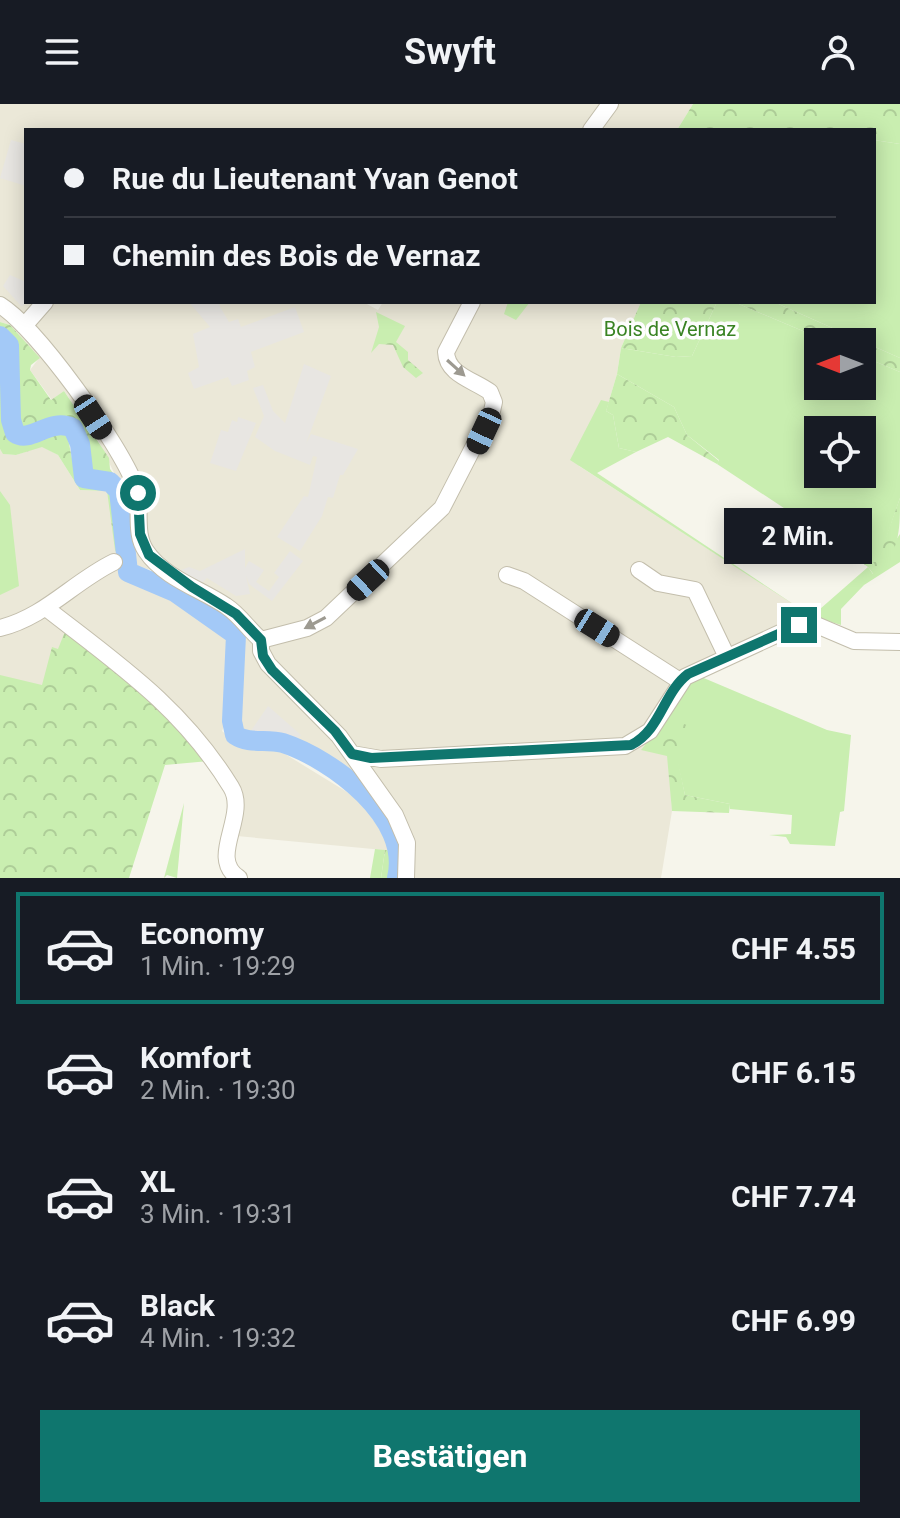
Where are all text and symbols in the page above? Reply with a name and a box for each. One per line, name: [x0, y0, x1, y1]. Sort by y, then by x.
icon: menu: [40, 30, 84, 74]
icon: person: [816, 30, 860, 74]
text: Swyft: [404, 31, 496, 73]
text: Rue du Lieutenant Yvan Genot: [112, 161, 518, 196]
text: Chemin des Bois de Vernaz: [112, 238, 481, 273]
park label: Bois de Vernaz: [604, 317, 736, 341]
north arrow: [804, 328, 876, 400]
map controls: [804, 328, 876, 488]
one-way arrow: [446, 359, 466, 377]
car: [70, 390, 116, 444]
car: [463, 404, 505, 458]
button: locate: [804, 416, 876, 488]
route start: [120, 475, 156, 511]
callout: 2 Min.: [725, 509, 873, 565]
text: 2 Min.: [761, 521, 835, 551]
car: [342, 555, 394, 605]
car: [570, 605, 624, 651]
route end: [781, 607, 817, 643]
one-way arrow: [304, 616, 327, 630]
icon: car: [44, 912, 116, 984]
text: Economy: [140, 916, 264, 951]
text: CHF 4.55: [731, 931, 856, 966]
text: 1 Min. · 19:29: [140, 951, 296, 981]
icon: car: [44, 1036, 116, 1108]
text: Komfort: [140, 1040, 251, 1075]
text: CHF 6.15: [731, 1055, 856, 1090]
text: 2 Min. · 19:30: [140, 1075, 296, 1105]
icon: car: [44, 1160, 116, 1232]
text: XL: [140, 1164, 175, 1199]
text: CHF 7.74: [731, 1179, 856, 1214]
text: 3 Min. · 19:31: [140, 1199, 296, 1229]
icon: car: [44, 1284, 116, 1356]
text: Black: [140, 1288, 215, 1323]
text: CHF 6.99: [731, 1303, 856, 1338]
text: 4 Min. · 19:32: [140, 1323, 296, 1353]
button: Bestätigen: [40, 1410, 860, 1502]

